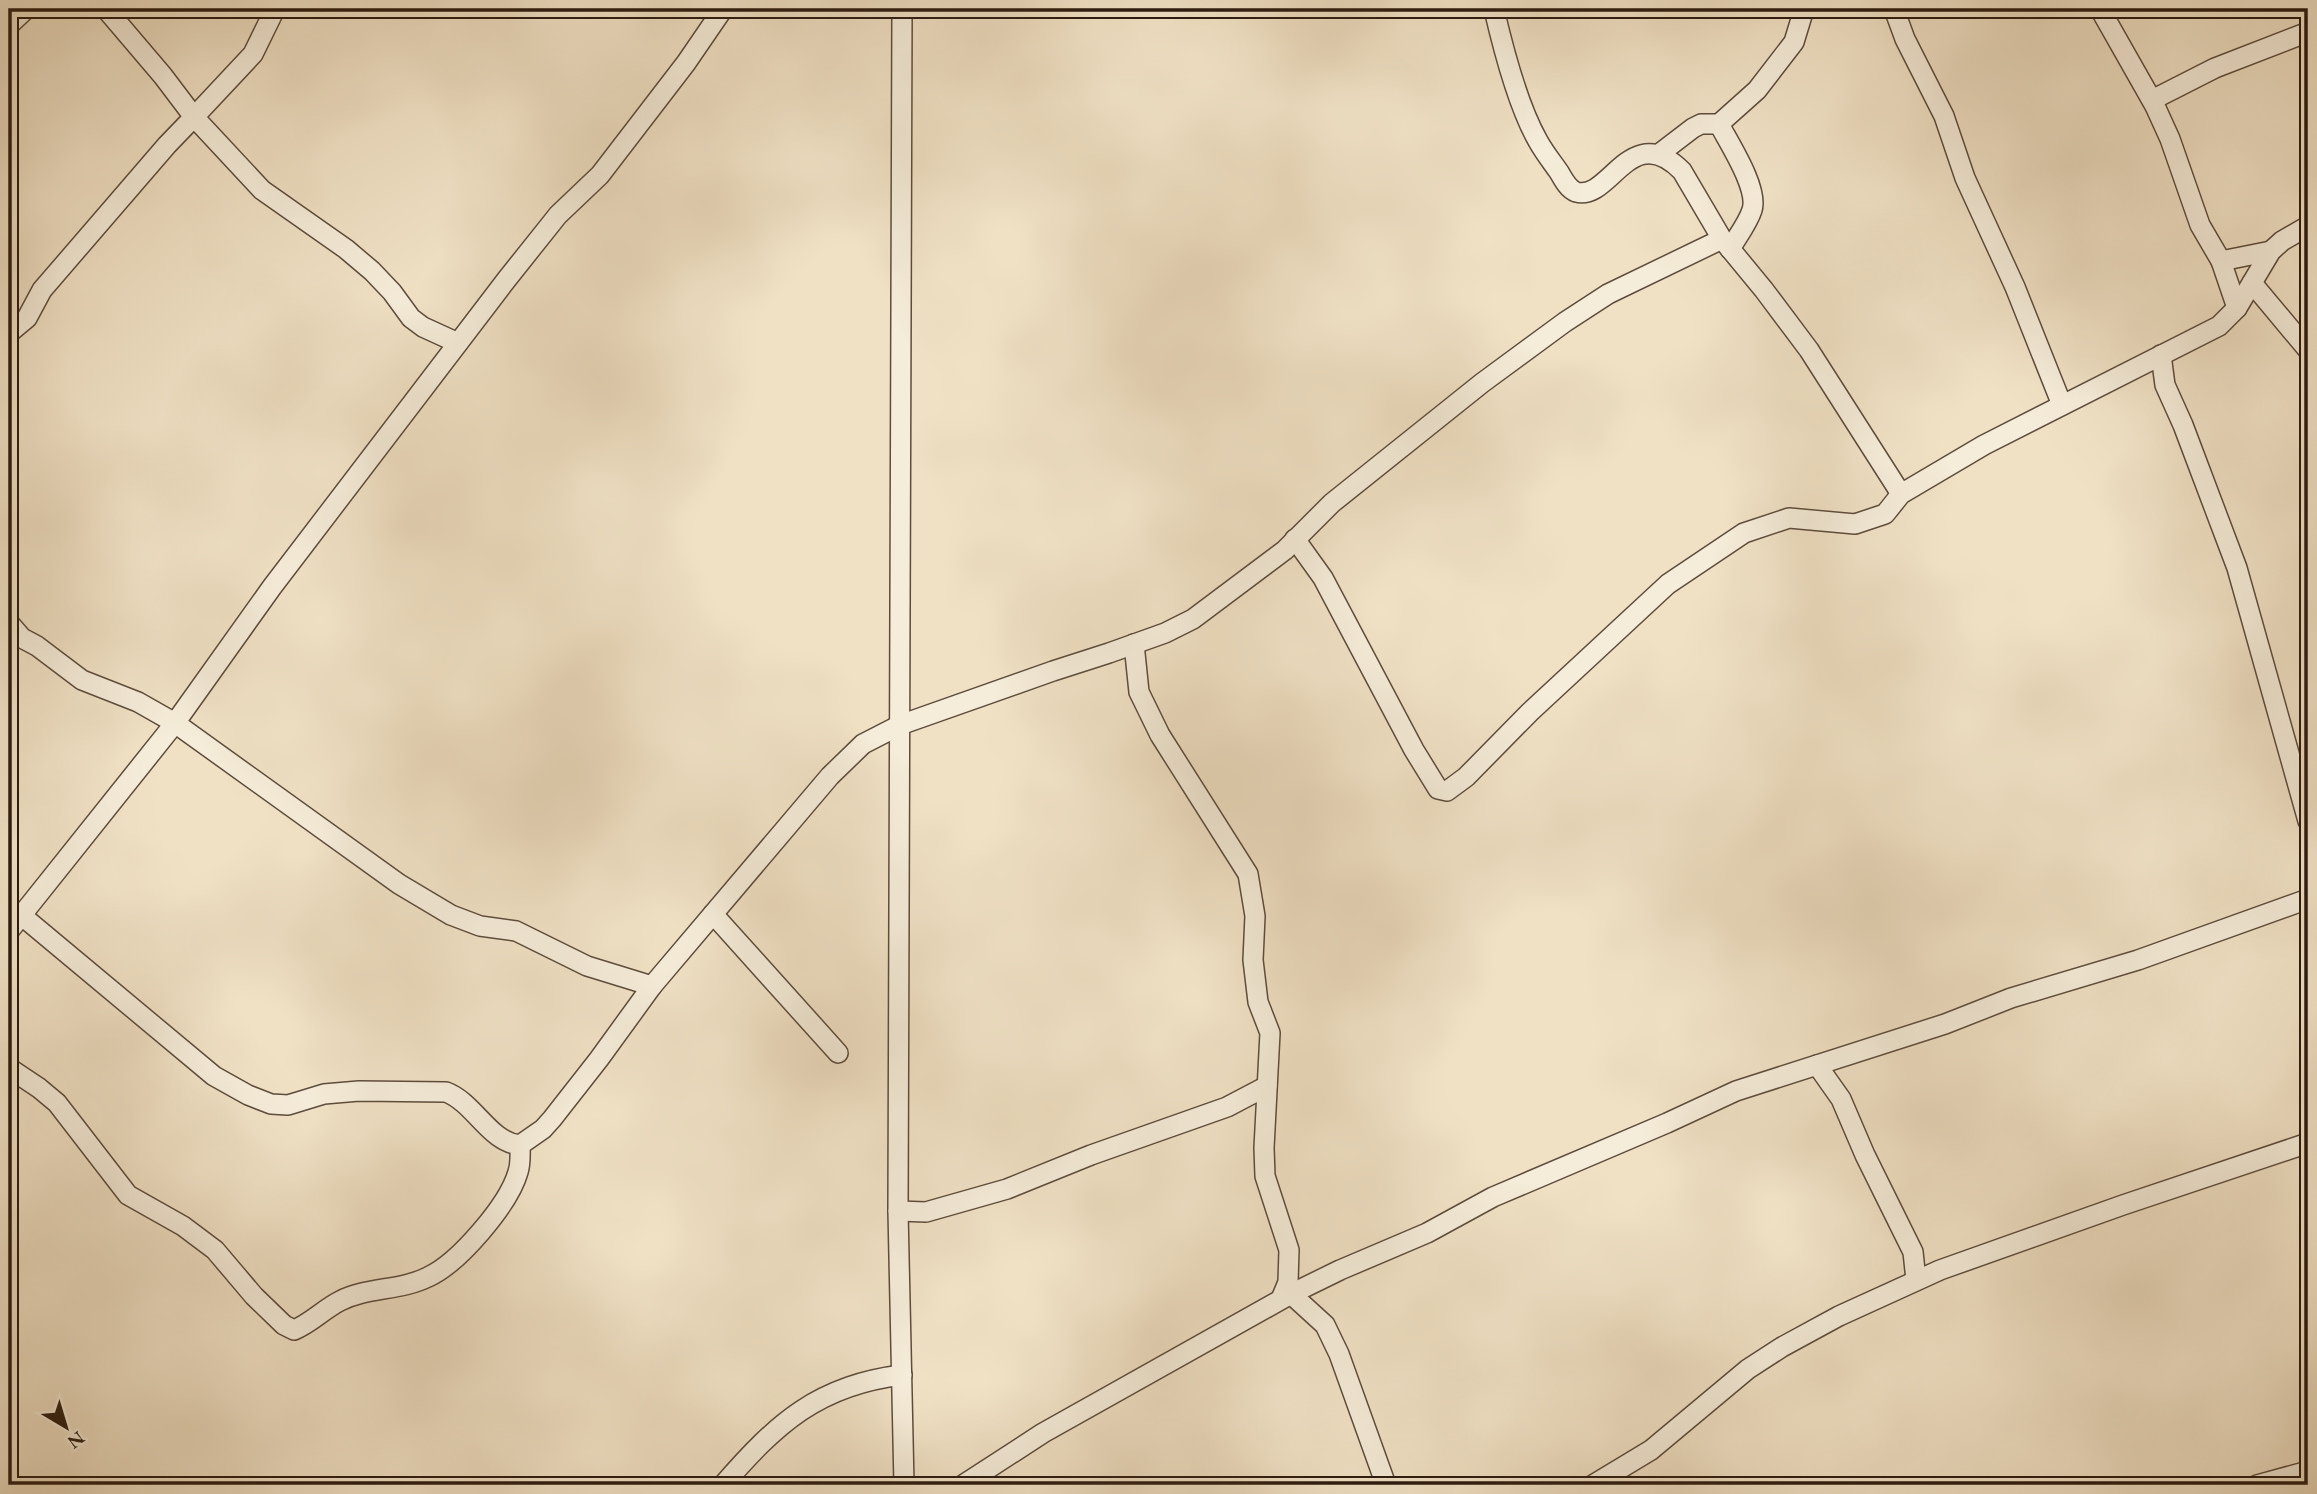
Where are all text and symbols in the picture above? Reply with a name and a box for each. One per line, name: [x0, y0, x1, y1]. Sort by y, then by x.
north arrow: [32, 1392, 102, 1462]
text: N: [62, 1425, 90, 1455]

